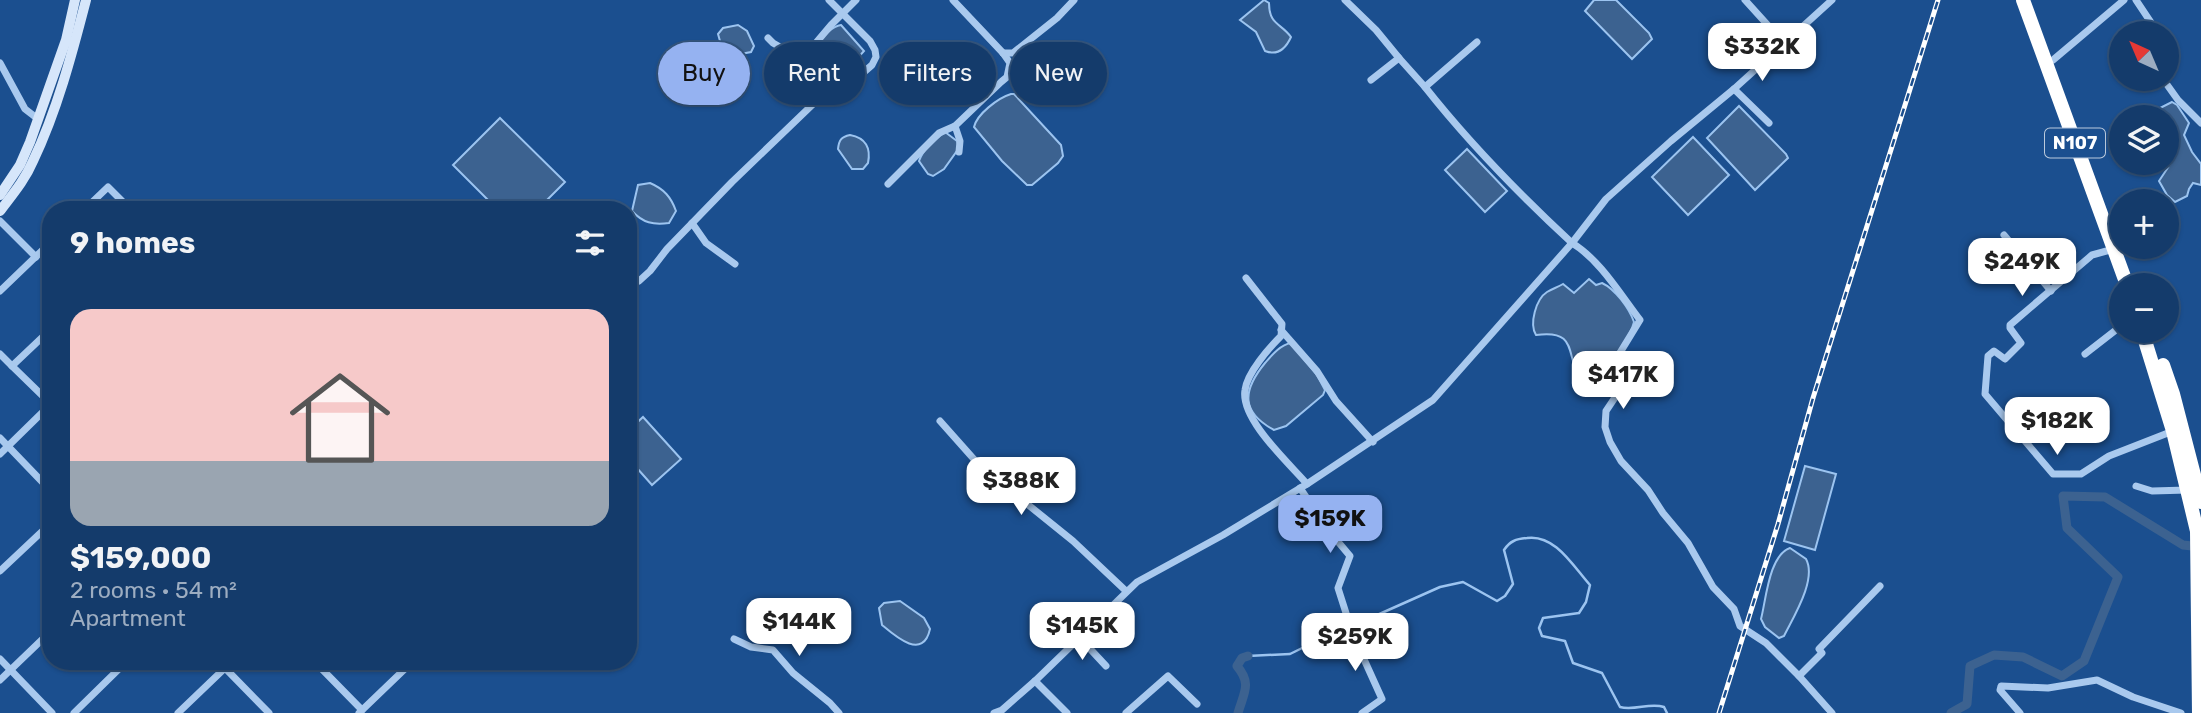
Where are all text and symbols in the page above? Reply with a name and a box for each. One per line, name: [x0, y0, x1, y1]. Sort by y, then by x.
north arrow: [2109, 21, 2179, 91]
map controls: [2109, 21, 2179, 343]
pin: $332K: [1713, 24, 1811, 83]
text: $332K: [1724, 32, 1800, 60]
chip: Buy: [658, 42, 750, 105]
chip: Rent: [764, 42, 865, 105]
chip: Filters: [879, 42, 996, 105]
chip: New: [1010, 42, 1107, 105]
button: layers: [2109, 105, 2179, 175]
road number: N107: [2045, 128, 2105, 158]
button: +: [2109, 189, 2179, 259]
icon: filters: [571, 224, 609, 262]
text: 9 homes: [70, 225, 195, 261]
pin: $249K: [1973, 238, 2071, 298]
text: $249K: [1984, 247, 2060, 275]
button: −: [2109, 273, 2179, 343]
pin: $417K: [1574, 352, 1672, 411]
icon: home: [277, 355, 403, 481]
text: $417K: [1588, 360, 1658, 388]
pin: $182K: [2008, 398, 2106, 457]
text: $182K: [2021, 406, 2093, 434]
pin: $388K: [972, 458, 1070, 517]
text: $388K: [983, 466, 1059, 494]
pin: $159K: [1281, 496, 1379, 555]
text: $159K: [1294, 504, 1366, 532]
text: $159,000: [70, 540, 211, 576]
text: 2 rooms · 54 m²: [70, 576, 237, 604]
pin: $144K: [750, 598, 848, 658]
pin: $145K: [1033, 602, 1131, 662]
text: Apartment: [70, 604, 186, 632]
text: $144K: [762, 607, 836, 635]
text: $145K: [1046, 611, 1118, 639]
pin: $259K: [1306, 614, 1404, 673]
text: $259K: [1317, 622, 1393, 650]

